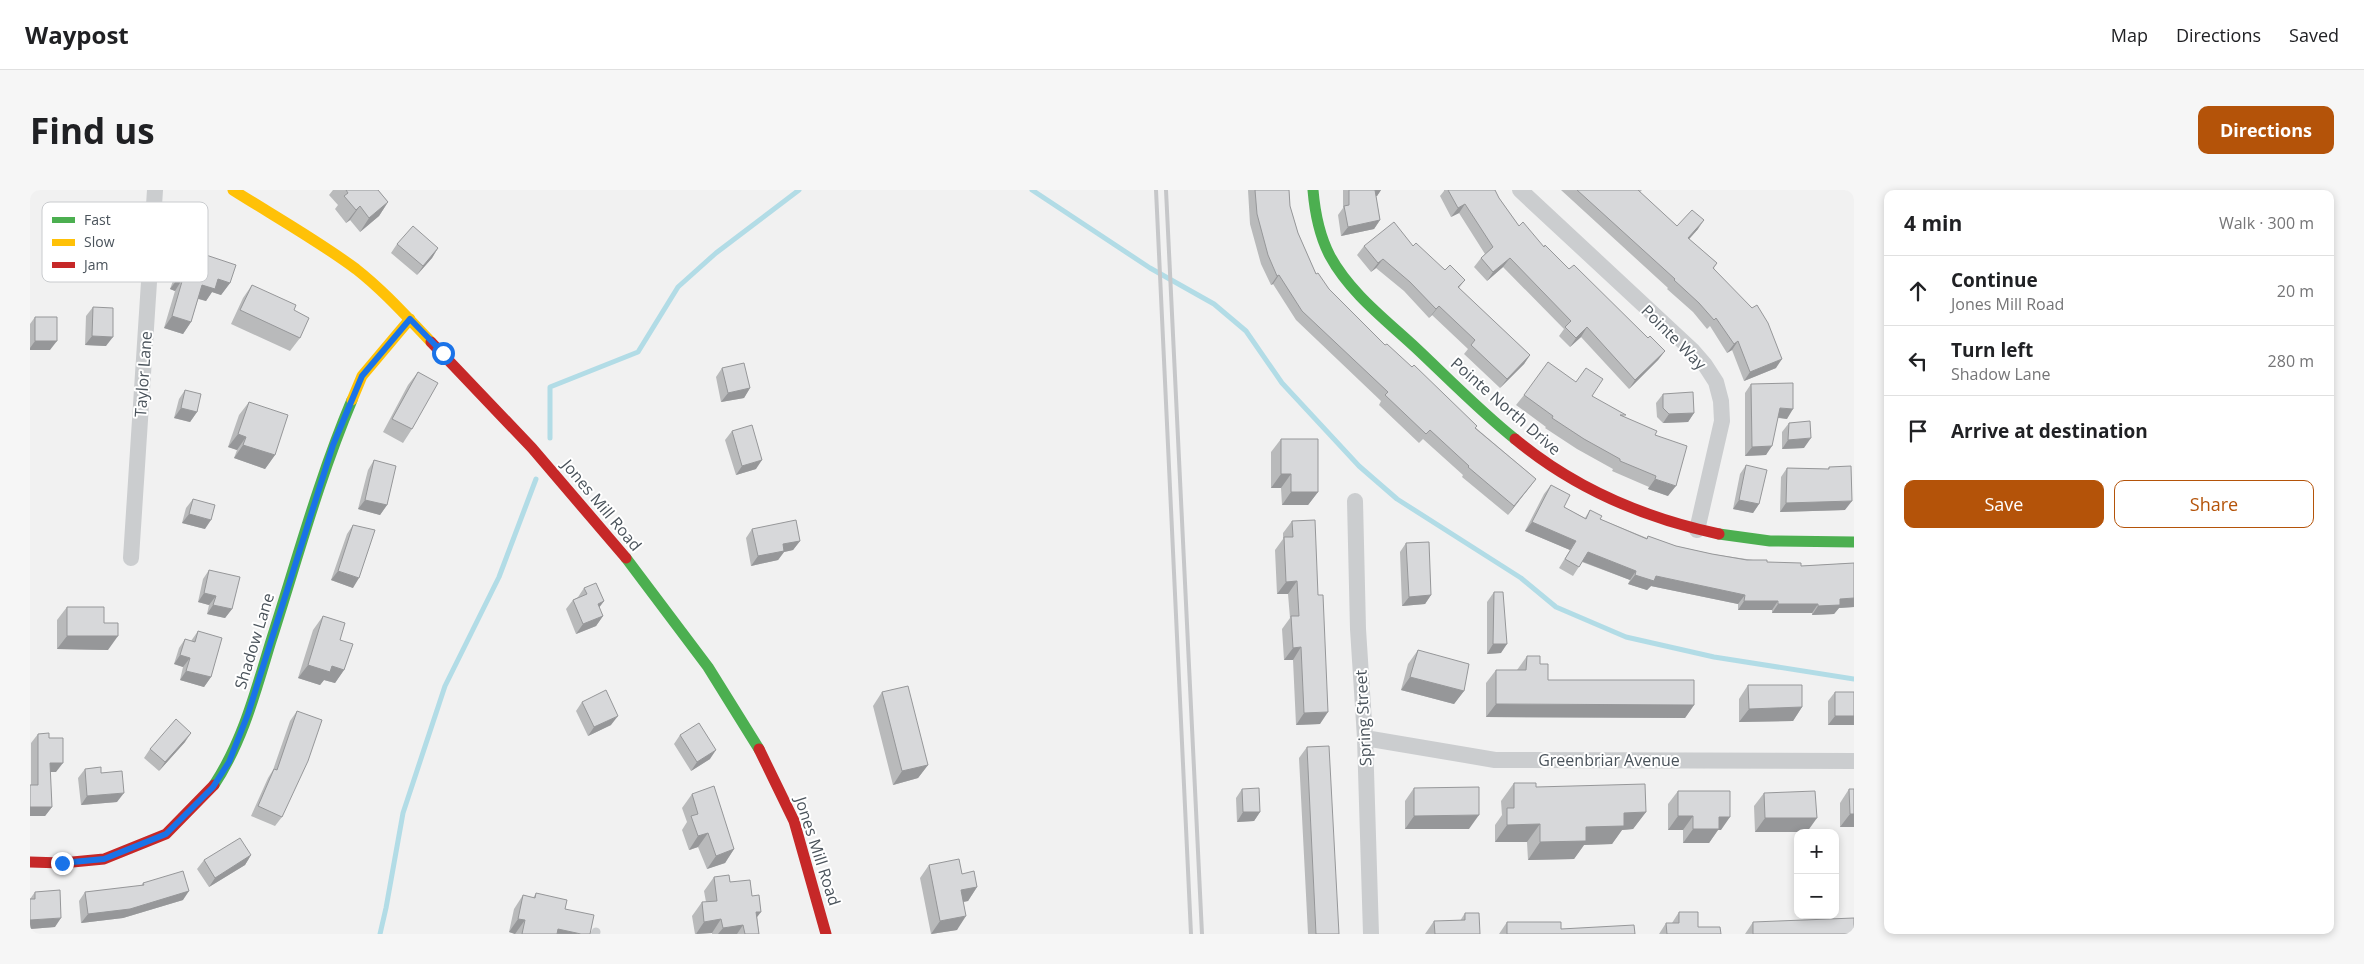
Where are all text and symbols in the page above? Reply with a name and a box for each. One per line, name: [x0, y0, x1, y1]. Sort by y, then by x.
text: Waypost: [25, 18, 129, 51]
text: Map: [2111, 23, 2148, 47]
text: Directions: [2176, 23, 2261, 47]
text: Saved: [2289, 23, 2339, 47]
button: Directions: [2198, 106, 2334, 154]
text: Find us: [30, 107, 155, 154]
legend: [42, 202, 208, 282]
text: 4 min: [1904, 209, 1962, 237]
text: Fast: [84, 210, 111, 229]
text: Walk · 300 m: [2219, 212, 2314, 234]
text: Slow: [84, 232, 115, 251]
text: Jam: [82, 255, 109, 274]
text: Continue: [1951, 267, 2038, 293]
icon: ahead: [1904, 277, 1932, 305]
text: 20 m: [2277, 280, 2314, 302]
text: Jones Mill Road: [1951, 293, 2064, 315]
street label: Pointe Way: [1637, 300, 1712, 375]
street label: Taylor Lane: [129, 330, 157, 418]
text: Turn left: [1951, 337, 2033, 363]
route start: [432, 342, 455, 365]
icon: left: [1904, 347, 1932, 375]
text: 280 m: [2268, 350, 2314, 372]
street label: Pointe North Drive: [1446, 352, 1566, 460]
text: Shadow Lane: [1951, 363, 2050, 385]
icon: arrive: [1904, 417, 1932, 445]
text: Arrive at destination: [1951, 418, 2148, 444]
street label: Jones Mill Road: [556, 453, 647, 555]
button: Save: [1904, 480, 2104, 528]
button: Share: [2114, 480, 2314, 528]
street label: Shadow Lane: [229, 590, 279, 692]
street label: Spring Street: [1349, 669, 1377, 767]
street label: Greenbriar Avenue: [1538, 749, 1680, 771]
street label: Jones Mill Road: [789, 792, 846, 908]
map controls: [1794, 829, 1839, 919]
button: +: [1794, 829, 1839, 874]
route end: [51, 852, 74, 875]
button: −: [1794, 874, 1839, 919]

